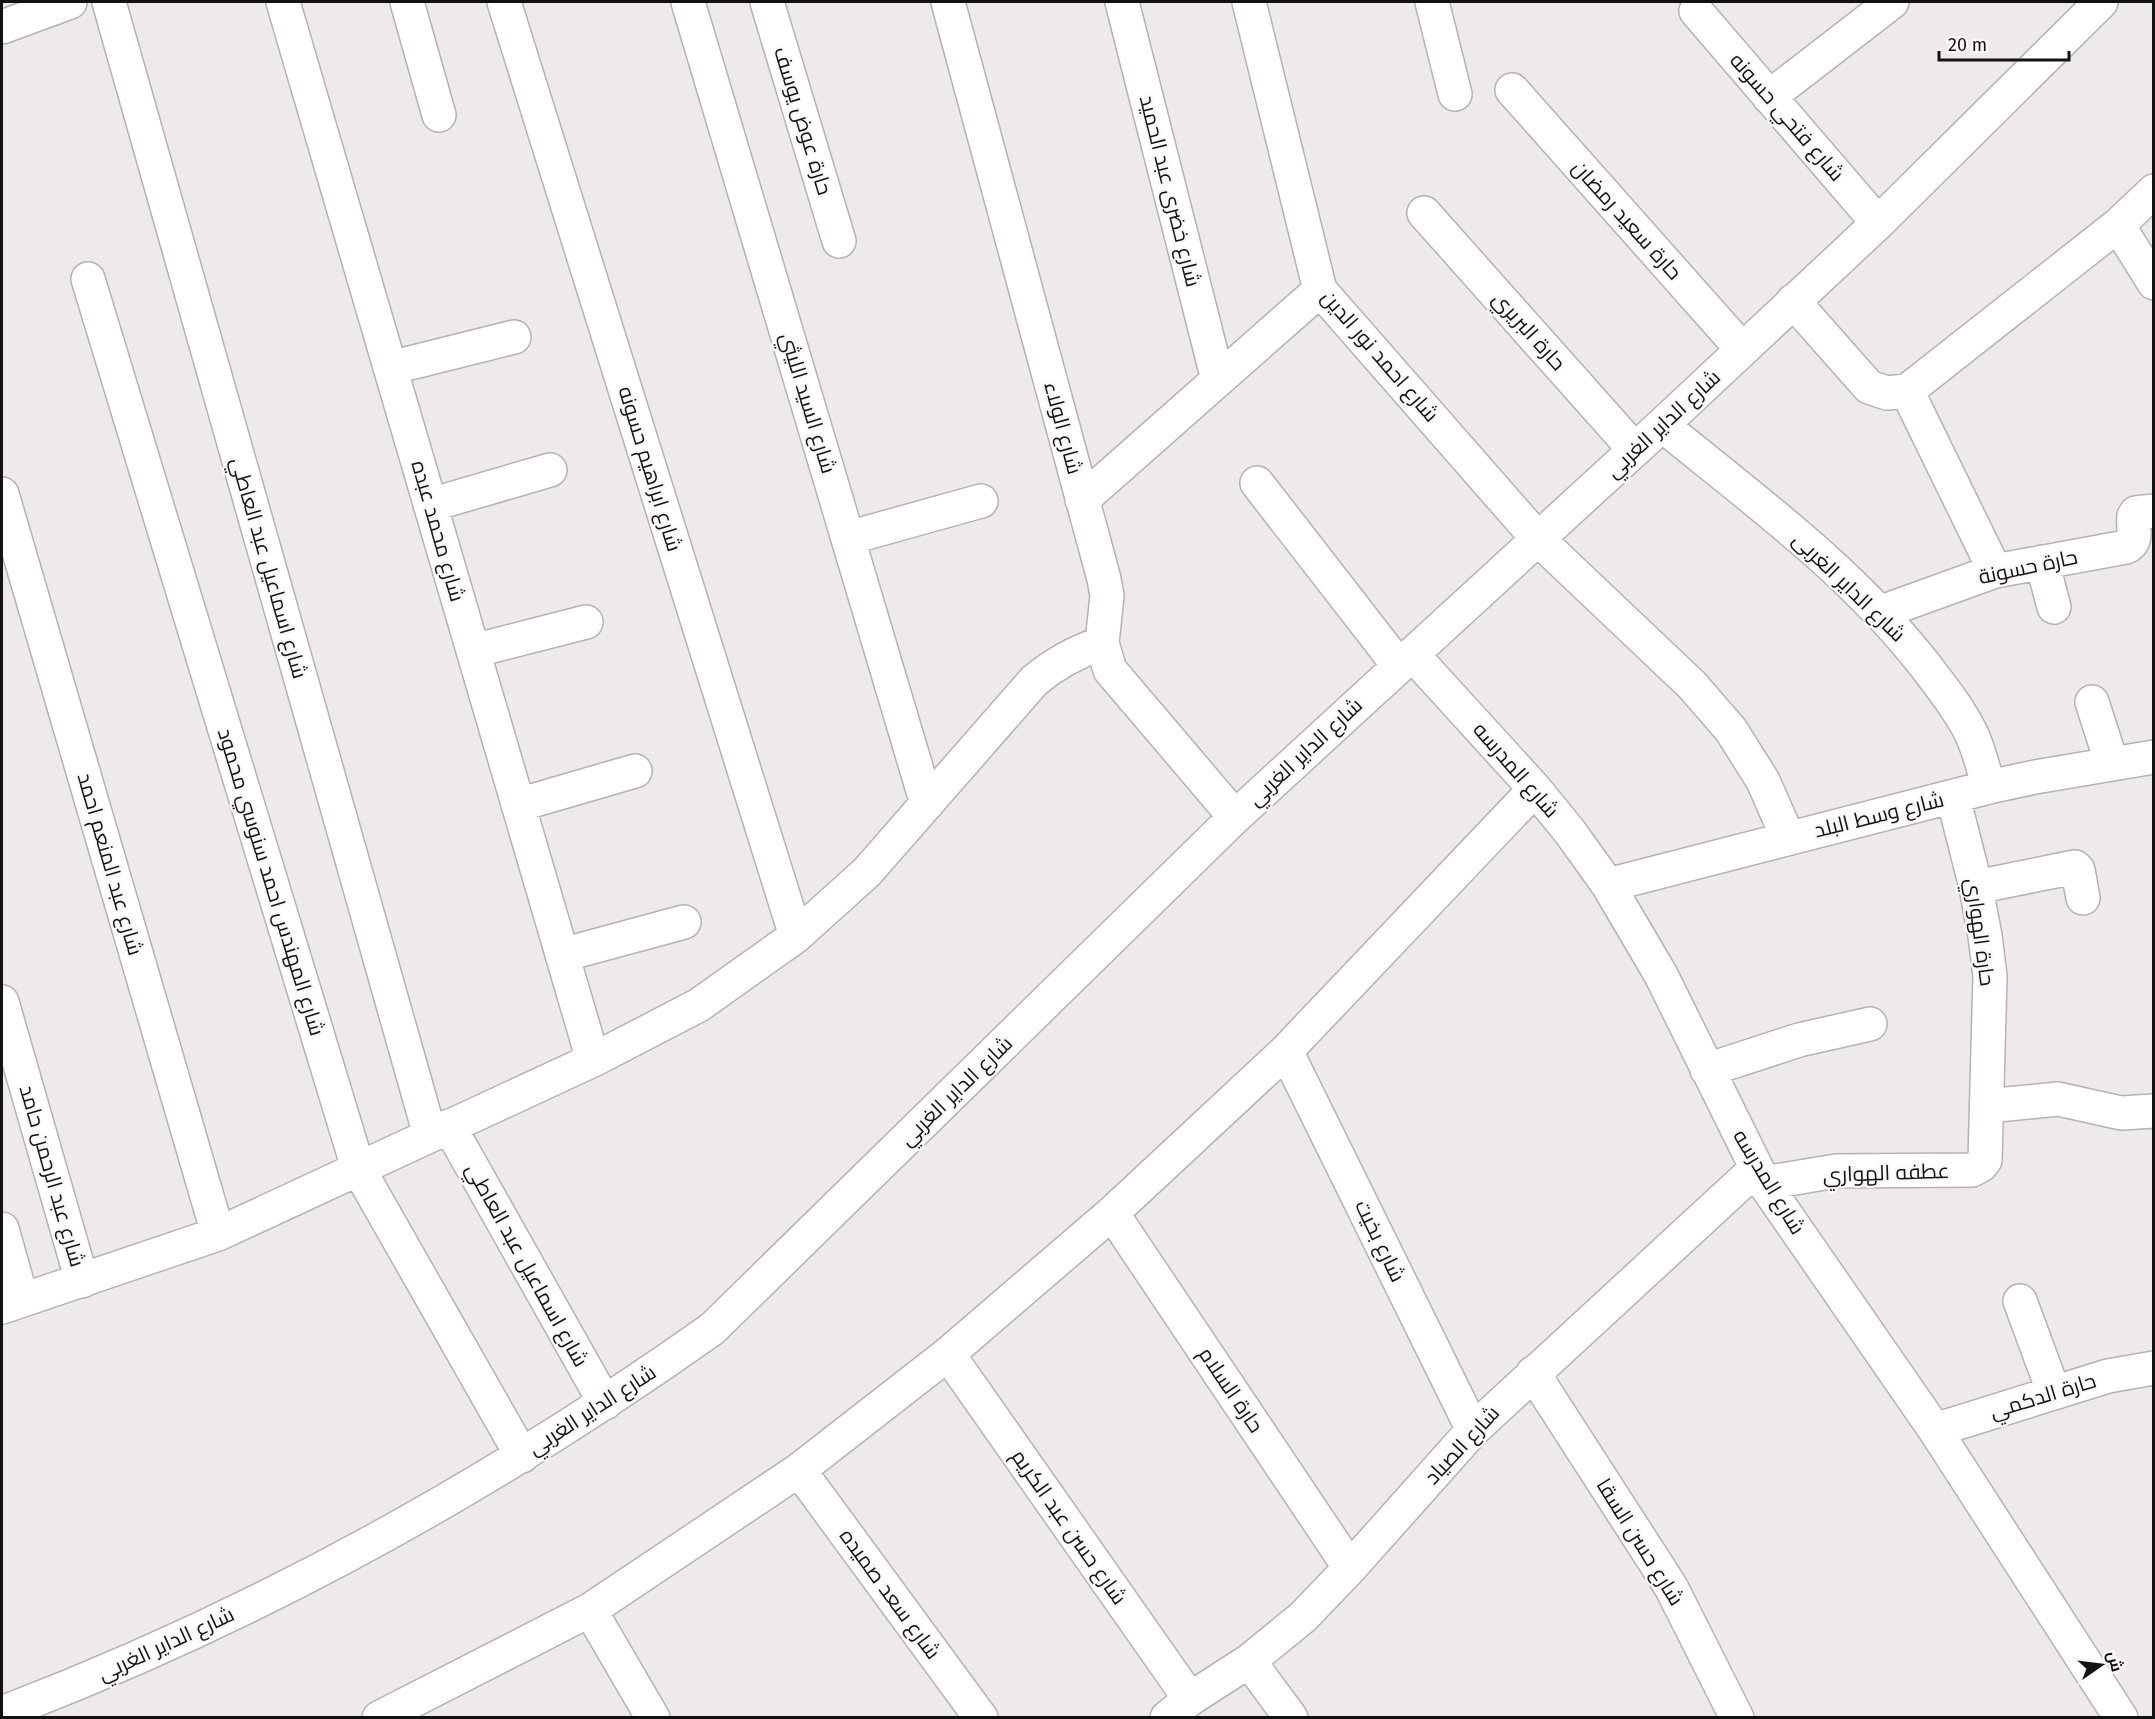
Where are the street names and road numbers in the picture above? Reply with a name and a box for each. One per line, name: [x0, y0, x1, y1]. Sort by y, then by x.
street label: حارة عوض يوسف: [768, 44, 838, 198]
street label: شارع فتحي حسونه: [1722, 48, 1850, 188]
street label: شارع خضرى عبد الحميد: [1133, 92, 1206, 290]
street label: حارة سعيد رمضان: [1566, 155, 1688, 285]
street label: شارع احمد نور الدين: [1315, 285, 1444, 428]
street label: حارة البريري: [1484, 286, 1571, 378]
street label: شارع السيد الليثي: [771, 329, 842, 478]
street label: شارع الداير الغربي: [1600, 364, 1728, 486]
street label: شارع الولاء: [1037, 379, 1088, 477]
street label: شارع ابراهيم حسونه: [612, 383, 687, 555]
street label: شارع اسماعيل عبد العاطي: [222, 454, 313, 682]
street label: شارع محمد عبده: [404, 457, 471, 605]
street label: شارع الداير الغربى: [1786, 526, 1911, 648]
street label: حارة حسونة: [1976, 544, 2080, 590]
street label: شارع الداير الغربي: [1242, 692, 1370, 814]
street label: شارع المدرسه: [1467, 717, 1565, 824]
street label: شارع المهندس احمد سنوسي محمود: [210, 725, 330, 1039]
street label: شارع عبد المنعم احمد: [71, 770, 149, 959]
street label: شارع وسط البلد: [1812, 786, 1947, 845]
street label: حارة الهواري: [1957, 876, 2000, 988]
street label: شارع الداير الغربي: [894, 1030, 1020, 1154]
street label: شارع عبد الرحمن حامد: [13, 1082, 90, 1270]
street label: شارع المدرسه: [1727, 1125, 1811, 1240]
street label: عطفه الهواري: [1822, 1158, 1950, 1191]
street label: شارع اسماعيل عبد العاطي: [457, 1159, 594, 1373]
street label: شارع بخيت: [1348, 1196, 1411, 1287]
street label: حارة السلام: [1192, 1342, 1269, 1438]
street label: شارع الداير الغربي: [523, 1359, 662, 1464]
street label: حارة الدكمي: [1987, 1368, 2100, 1427]
street label: شارع الصياد: [1419, 1400, 1506, 1490]
street label: شارع حسن عبد الكريم: [1005, 1444, 1132, 1610]
street label: شارع حسن السقا: [1590, 1474, 1689, 1611]
street label: شارع سعد صميده: [833, 1524, 946, 1665]
street label: شارع الداير الغربي: [94, 1601, 240, 1690]

